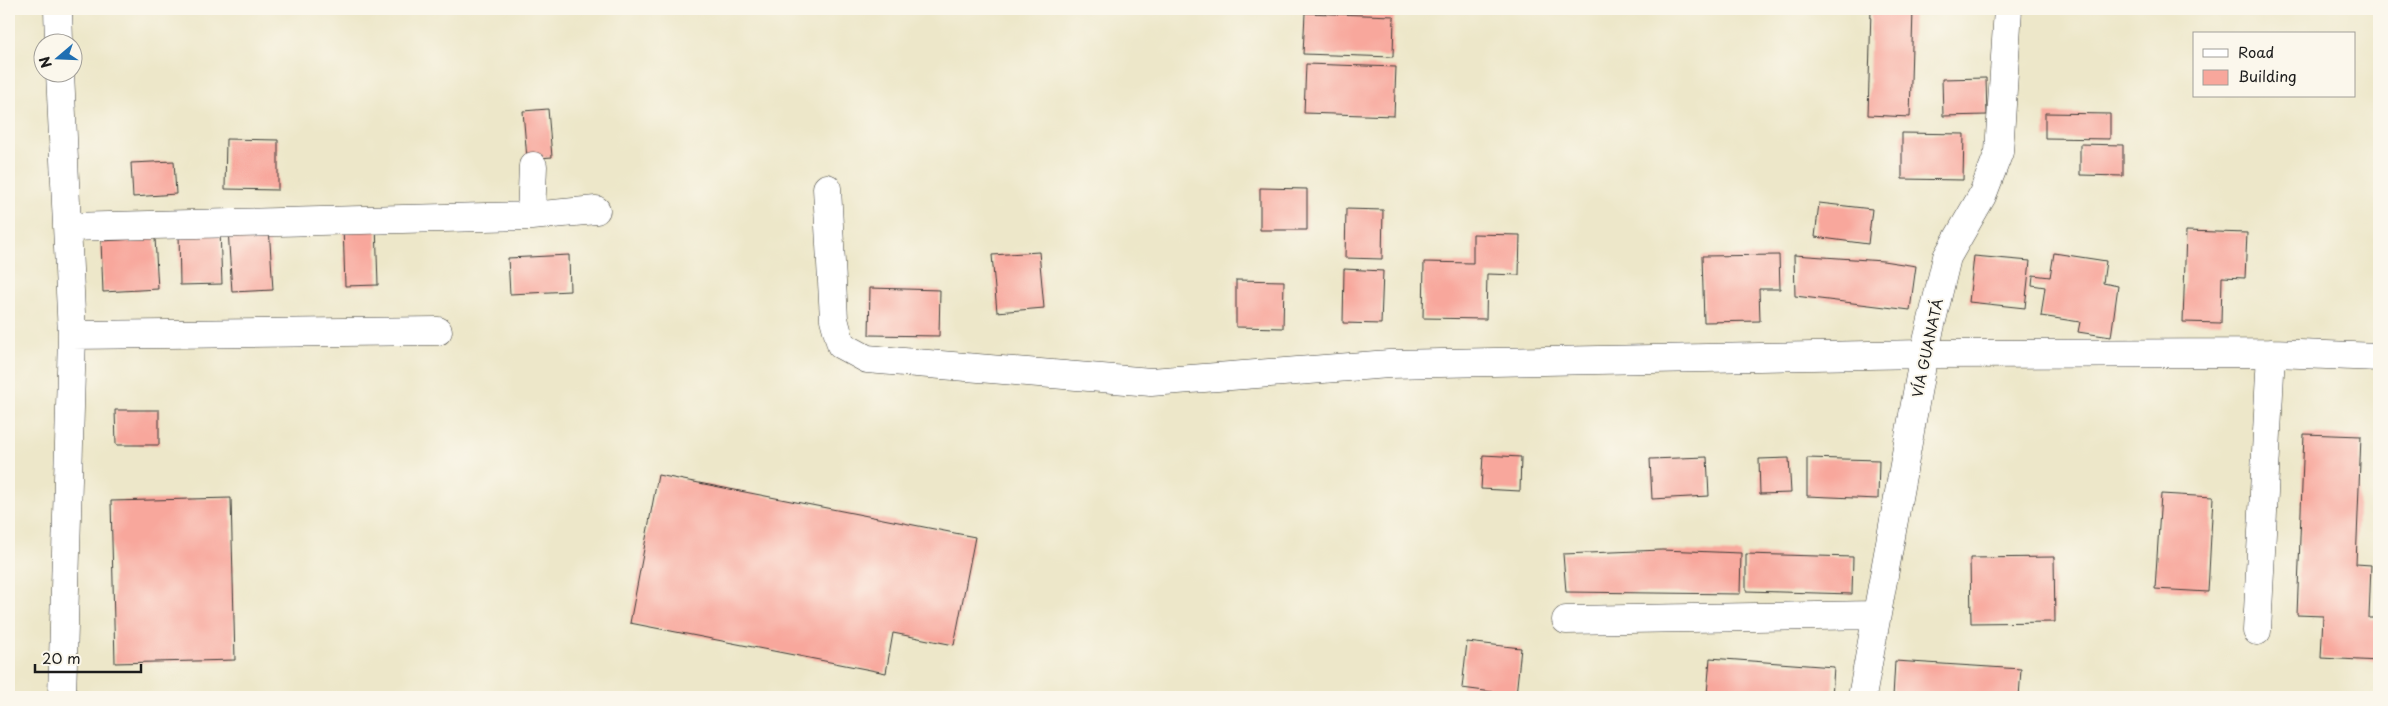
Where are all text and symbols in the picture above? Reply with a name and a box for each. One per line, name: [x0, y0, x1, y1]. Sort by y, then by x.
north arrow: [32, 32, 82, 82]
legend: [2193, 32, 2356, 98]
text: Road: [2238, 40, 2274, 63]
text: N: [34, 54, 57, 71]
text: Building: [2238, 64, 2297, 87]
street label: VÍA GUANATÁ: [1906, 296, 1948, 399]
scale bar: [35, 641, 141, 673]
text: 20 m: [42, 646, 81, 669]

